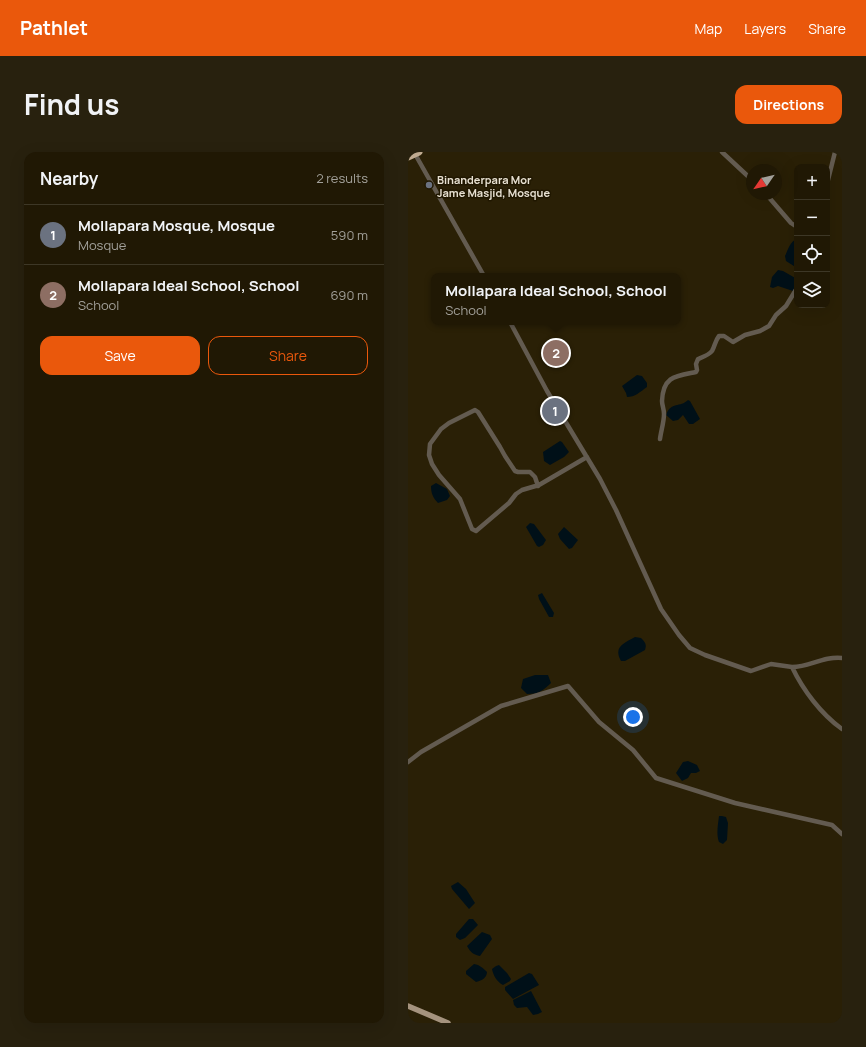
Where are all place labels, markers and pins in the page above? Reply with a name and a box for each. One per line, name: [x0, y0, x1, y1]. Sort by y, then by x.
place label: Binanderpara Mor Jame Masjid, Mosque: [437, 172, 550, 200]
marker: Binanderpara Mor Jame Masjid, Mosque: [424, 180, 434, 190]
pin: 2: [543, 338, 569, 368]
pin: 1: [542, 396, 568, 426]

